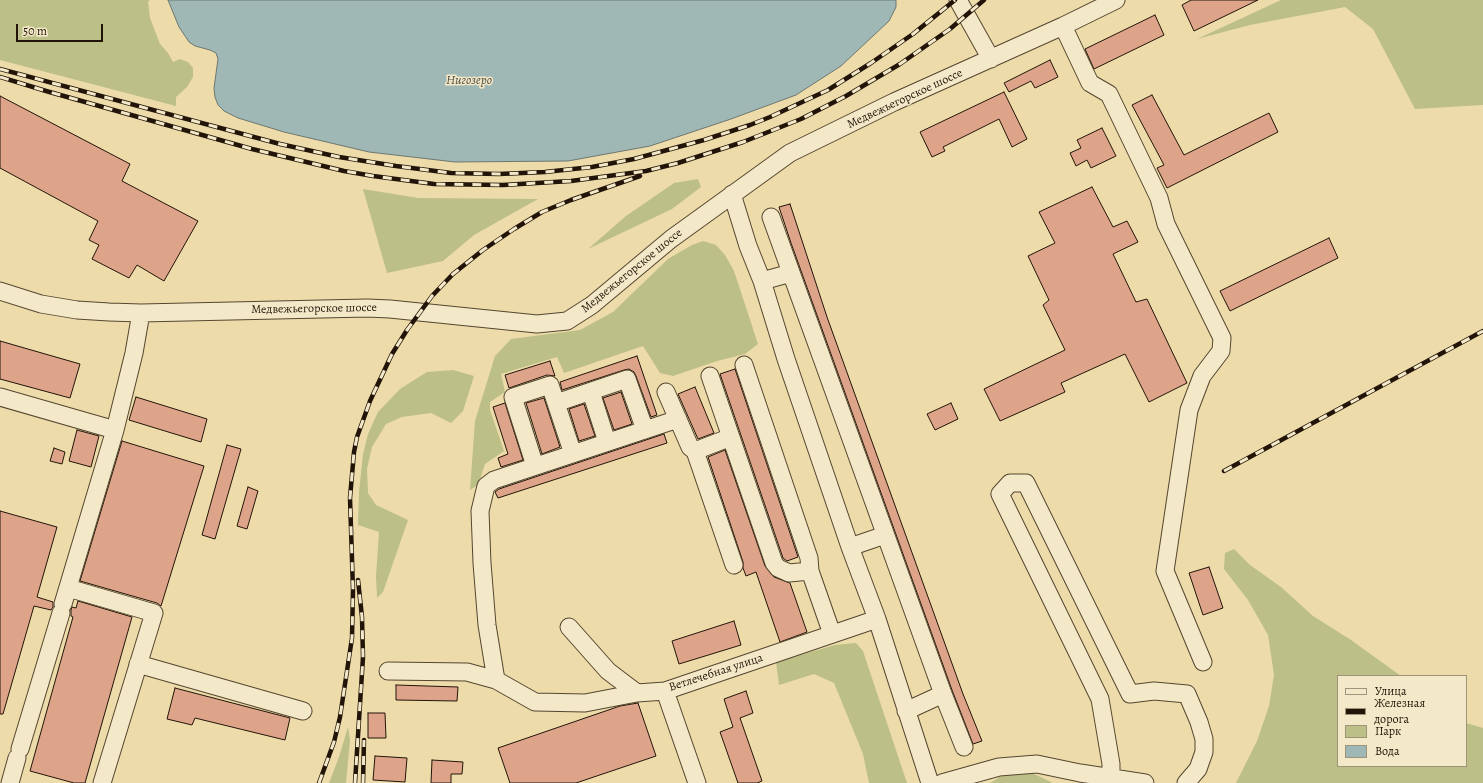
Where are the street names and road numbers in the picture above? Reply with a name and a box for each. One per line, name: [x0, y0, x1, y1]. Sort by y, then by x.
street label: Медвежьегорское шоссе: [845, 66, 965, 132]
street label: Медвежьегорское шоссе: [579, 226, 685, 316]
street label: Медвежьегорское шоссе: [251, 301, 377, 317]
street label: Ветлечебная улица: [667, 651, 765, 695]

